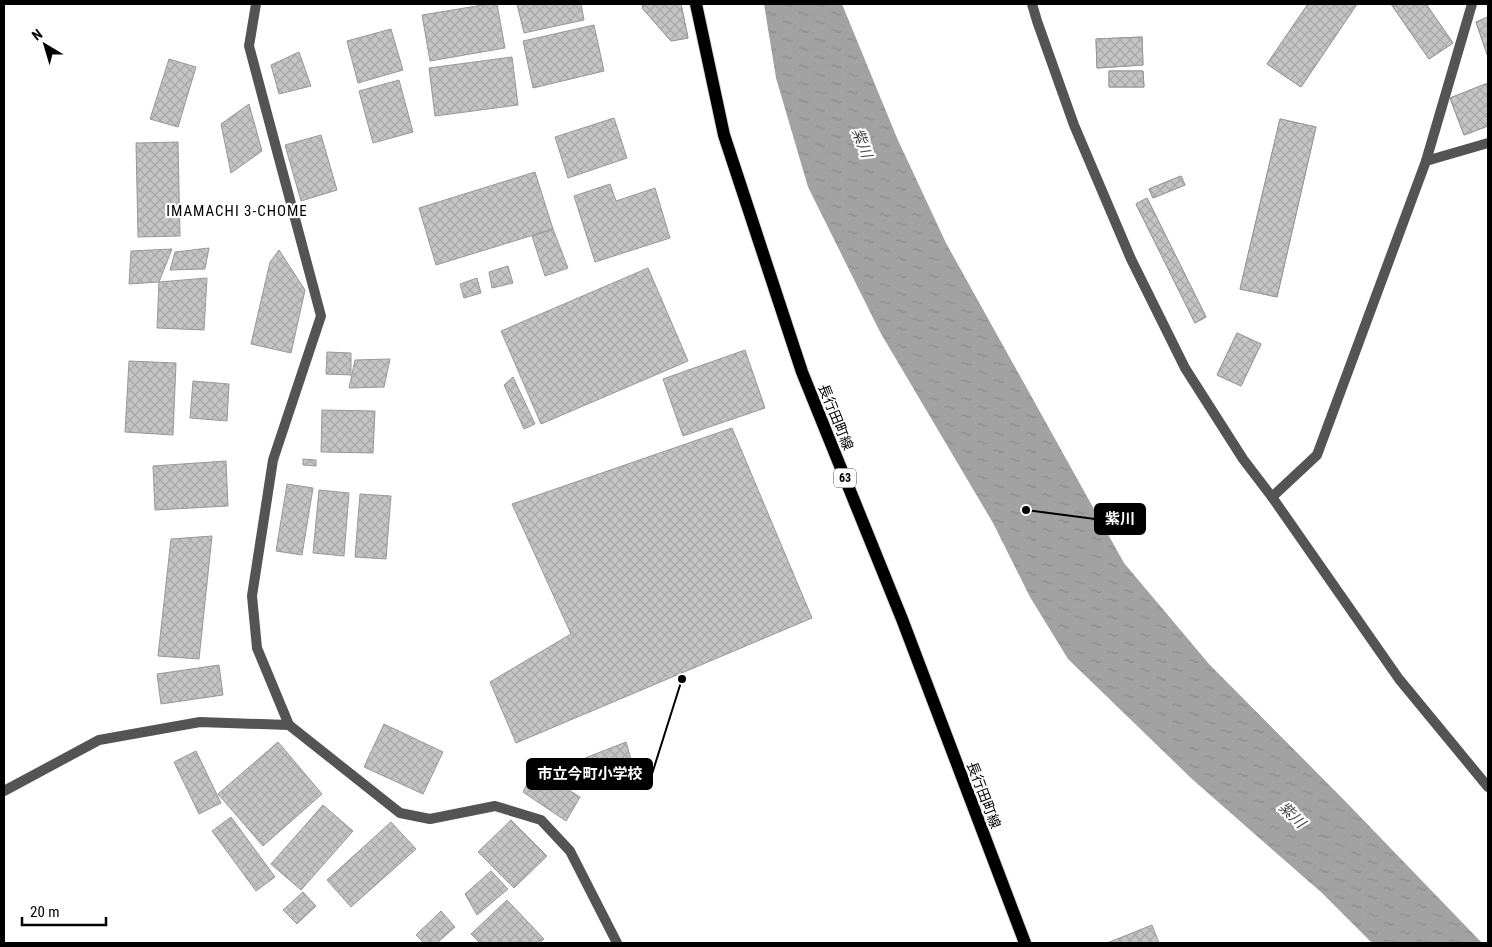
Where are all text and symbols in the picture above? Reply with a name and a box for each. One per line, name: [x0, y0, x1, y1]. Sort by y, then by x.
north arrow: [20, 20, 70, 70]
text: N: [29, 26, 45, 44]
water label: 紫川: [848, 126, 876, 162]
district label: IMAMACHI 3-CHOME: [166, 202, 308, 220]
street label: 長行田町線: [815, 382, 857, 452]
road number: 63: [834, 468, 856, 488]
callout: 紫川: [1095, 504, 1145, 534]
text: 紫川: [1105, 510, 1135, 528]
callout: 市立今町小学校: [527, 759, 652, 789]
street label: 長行田町線: [964, 759, 1004, 831]
text: 市立今町小学校: [537, 765, 643, 783]
water label: 紫川: [1275, 798, 1310, 833]
scale bar: [22, 894, 106, 926]
text: 20 m: [30, 903, 60, 921]

